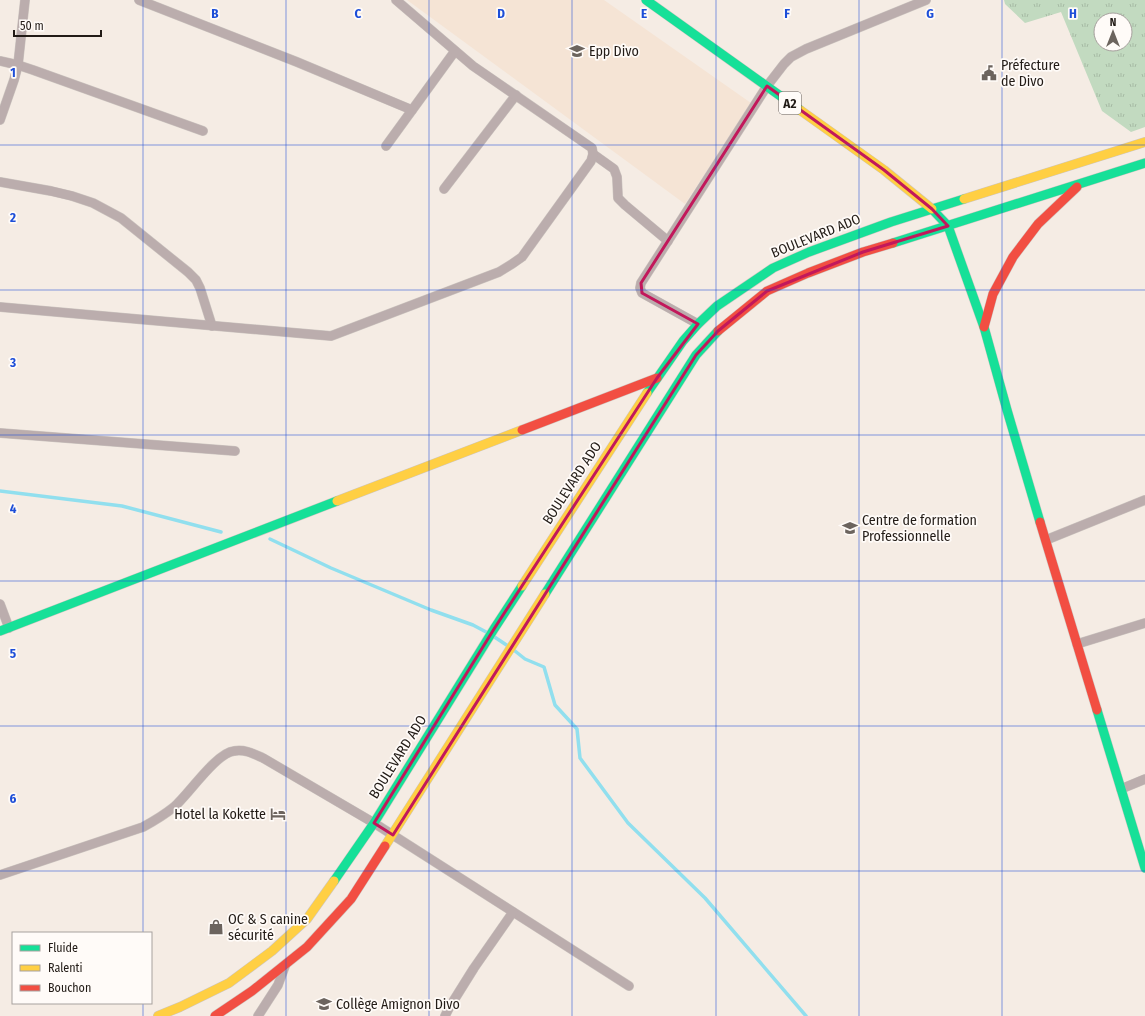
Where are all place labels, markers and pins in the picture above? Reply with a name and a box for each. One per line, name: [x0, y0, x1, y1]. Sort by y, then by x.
school or university icon: Epp Divo: [568, 42, 586, 60]
place label: Epp Divo: [589, 43, 639, 60]
place label: Préfecture de Divo: [1001, 57, 1060, 90]
public building icon: Préfecture de Divo: [980, 64, 998, 82]
place label: Centre de formation Professionnelle: [862, 512, 977, 545]
school or university icon: Centre de formation Professionnelle: [841, 519, 859, 537]
hotel icon: Hotel la Kokette: [269, 805, 287, 823]
place label: Hotel la Kokette: [174, 806, 266, 823]
place label: OC & S canine sécurité: [228, 911, 308, 944]
shop icon: OC & S canine sécurité: [207, 918, 225, 936]
school or university icon: Collège Amignon Divo: [315, 995, 333, 1013]
place label: Collège Amignon Divo: [336, 996, 460, 1013]

